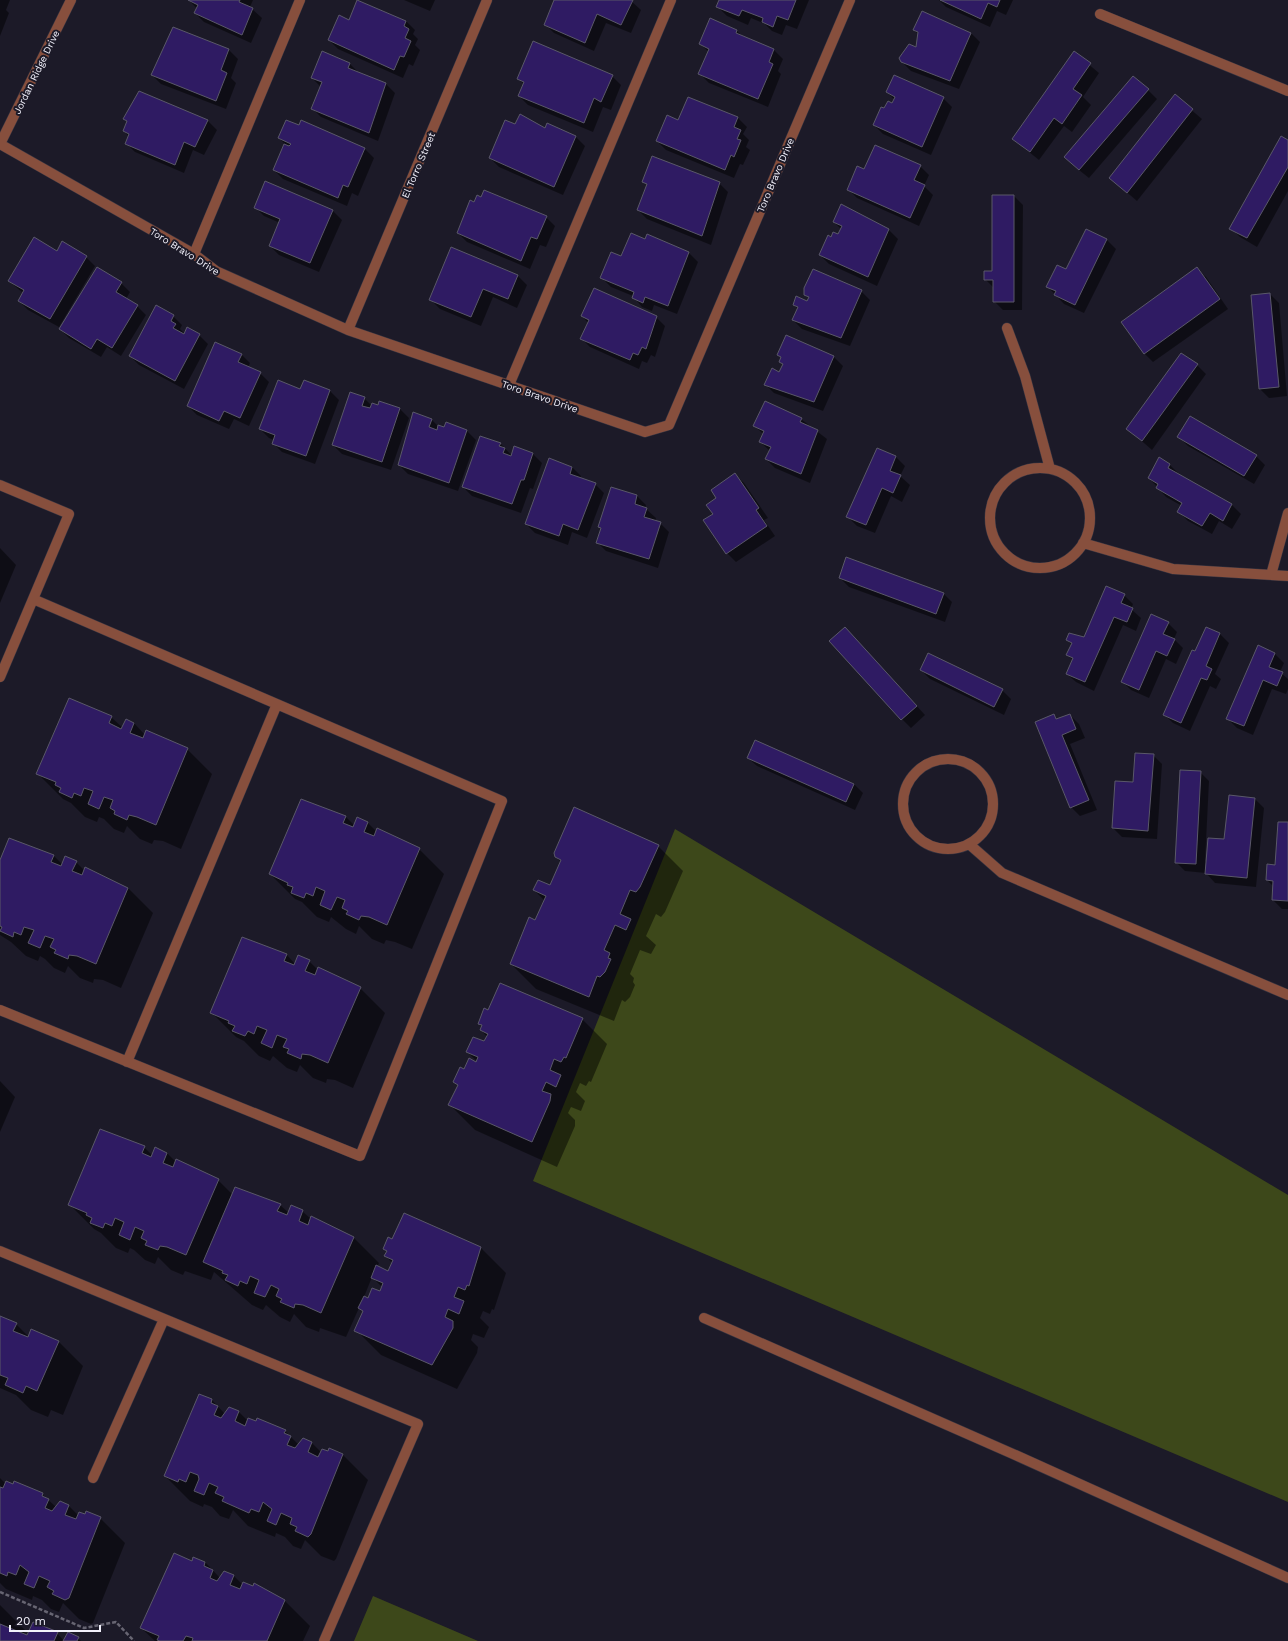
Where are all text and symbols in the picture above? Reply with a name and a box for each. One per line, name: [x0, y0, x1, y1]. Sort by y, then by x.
street label: Jordan Ridge Drive: [11, 28, 62, 116]
street label: El Torro Street: [400, 130, 438, 200]
street label: Toro Bravo Drive: [755, 136, 796, 214]
street label: Toro Bravo Drive: [148, 226, 222, 277]
street label: Toro Bravo Drive: [500, 378, 580, 415]
scale bar: [10, 1607, 100, 1633]
text: 20 m: [16, 1614, 46, 1628]

